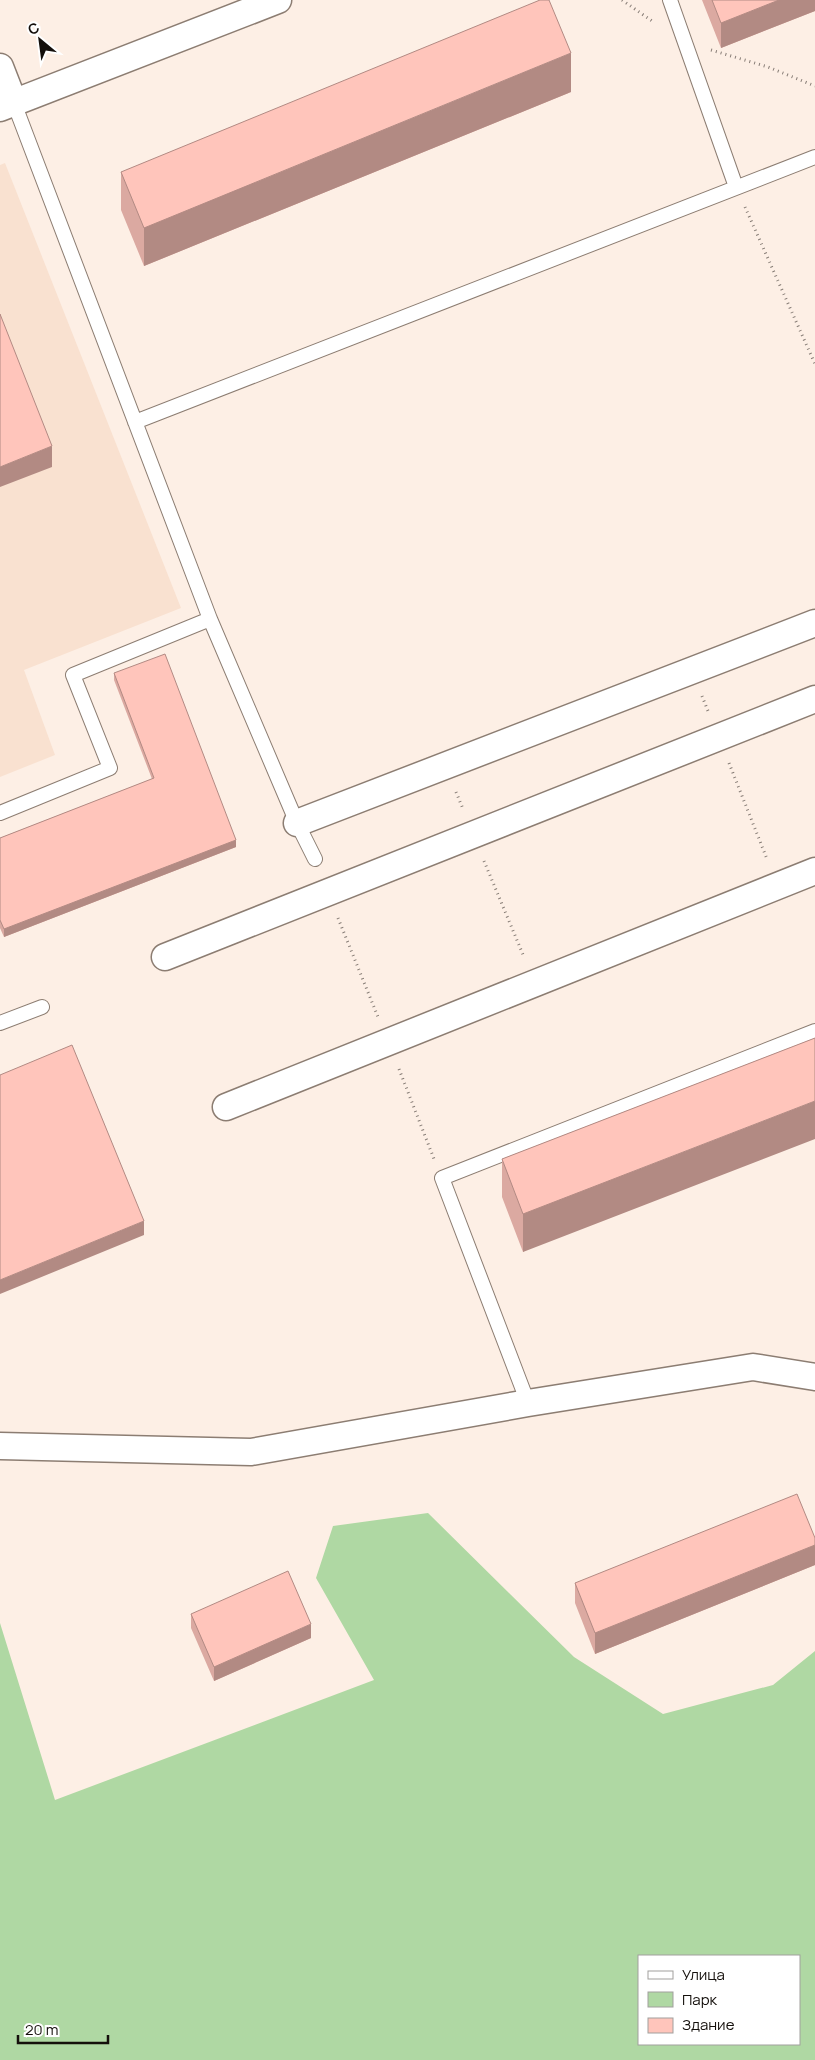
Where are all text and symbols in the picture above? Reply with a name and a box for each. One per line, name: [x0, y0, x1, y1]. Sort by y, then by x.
north arrow: [15, 15, 65, 65]
text: С: [24, 17, 43, 39]
legend: [638, 1955, 800, 2045]
text: Улица: [682, 1964, 725, 1985]
text: Парк: [682, 1989, 718, 2010]
scale bar: [18, 2012, 108, 2044]
text: Здание: [682, 2014, 735, 2035]
text: 20 m: [25, 2019, 58, 2040]

